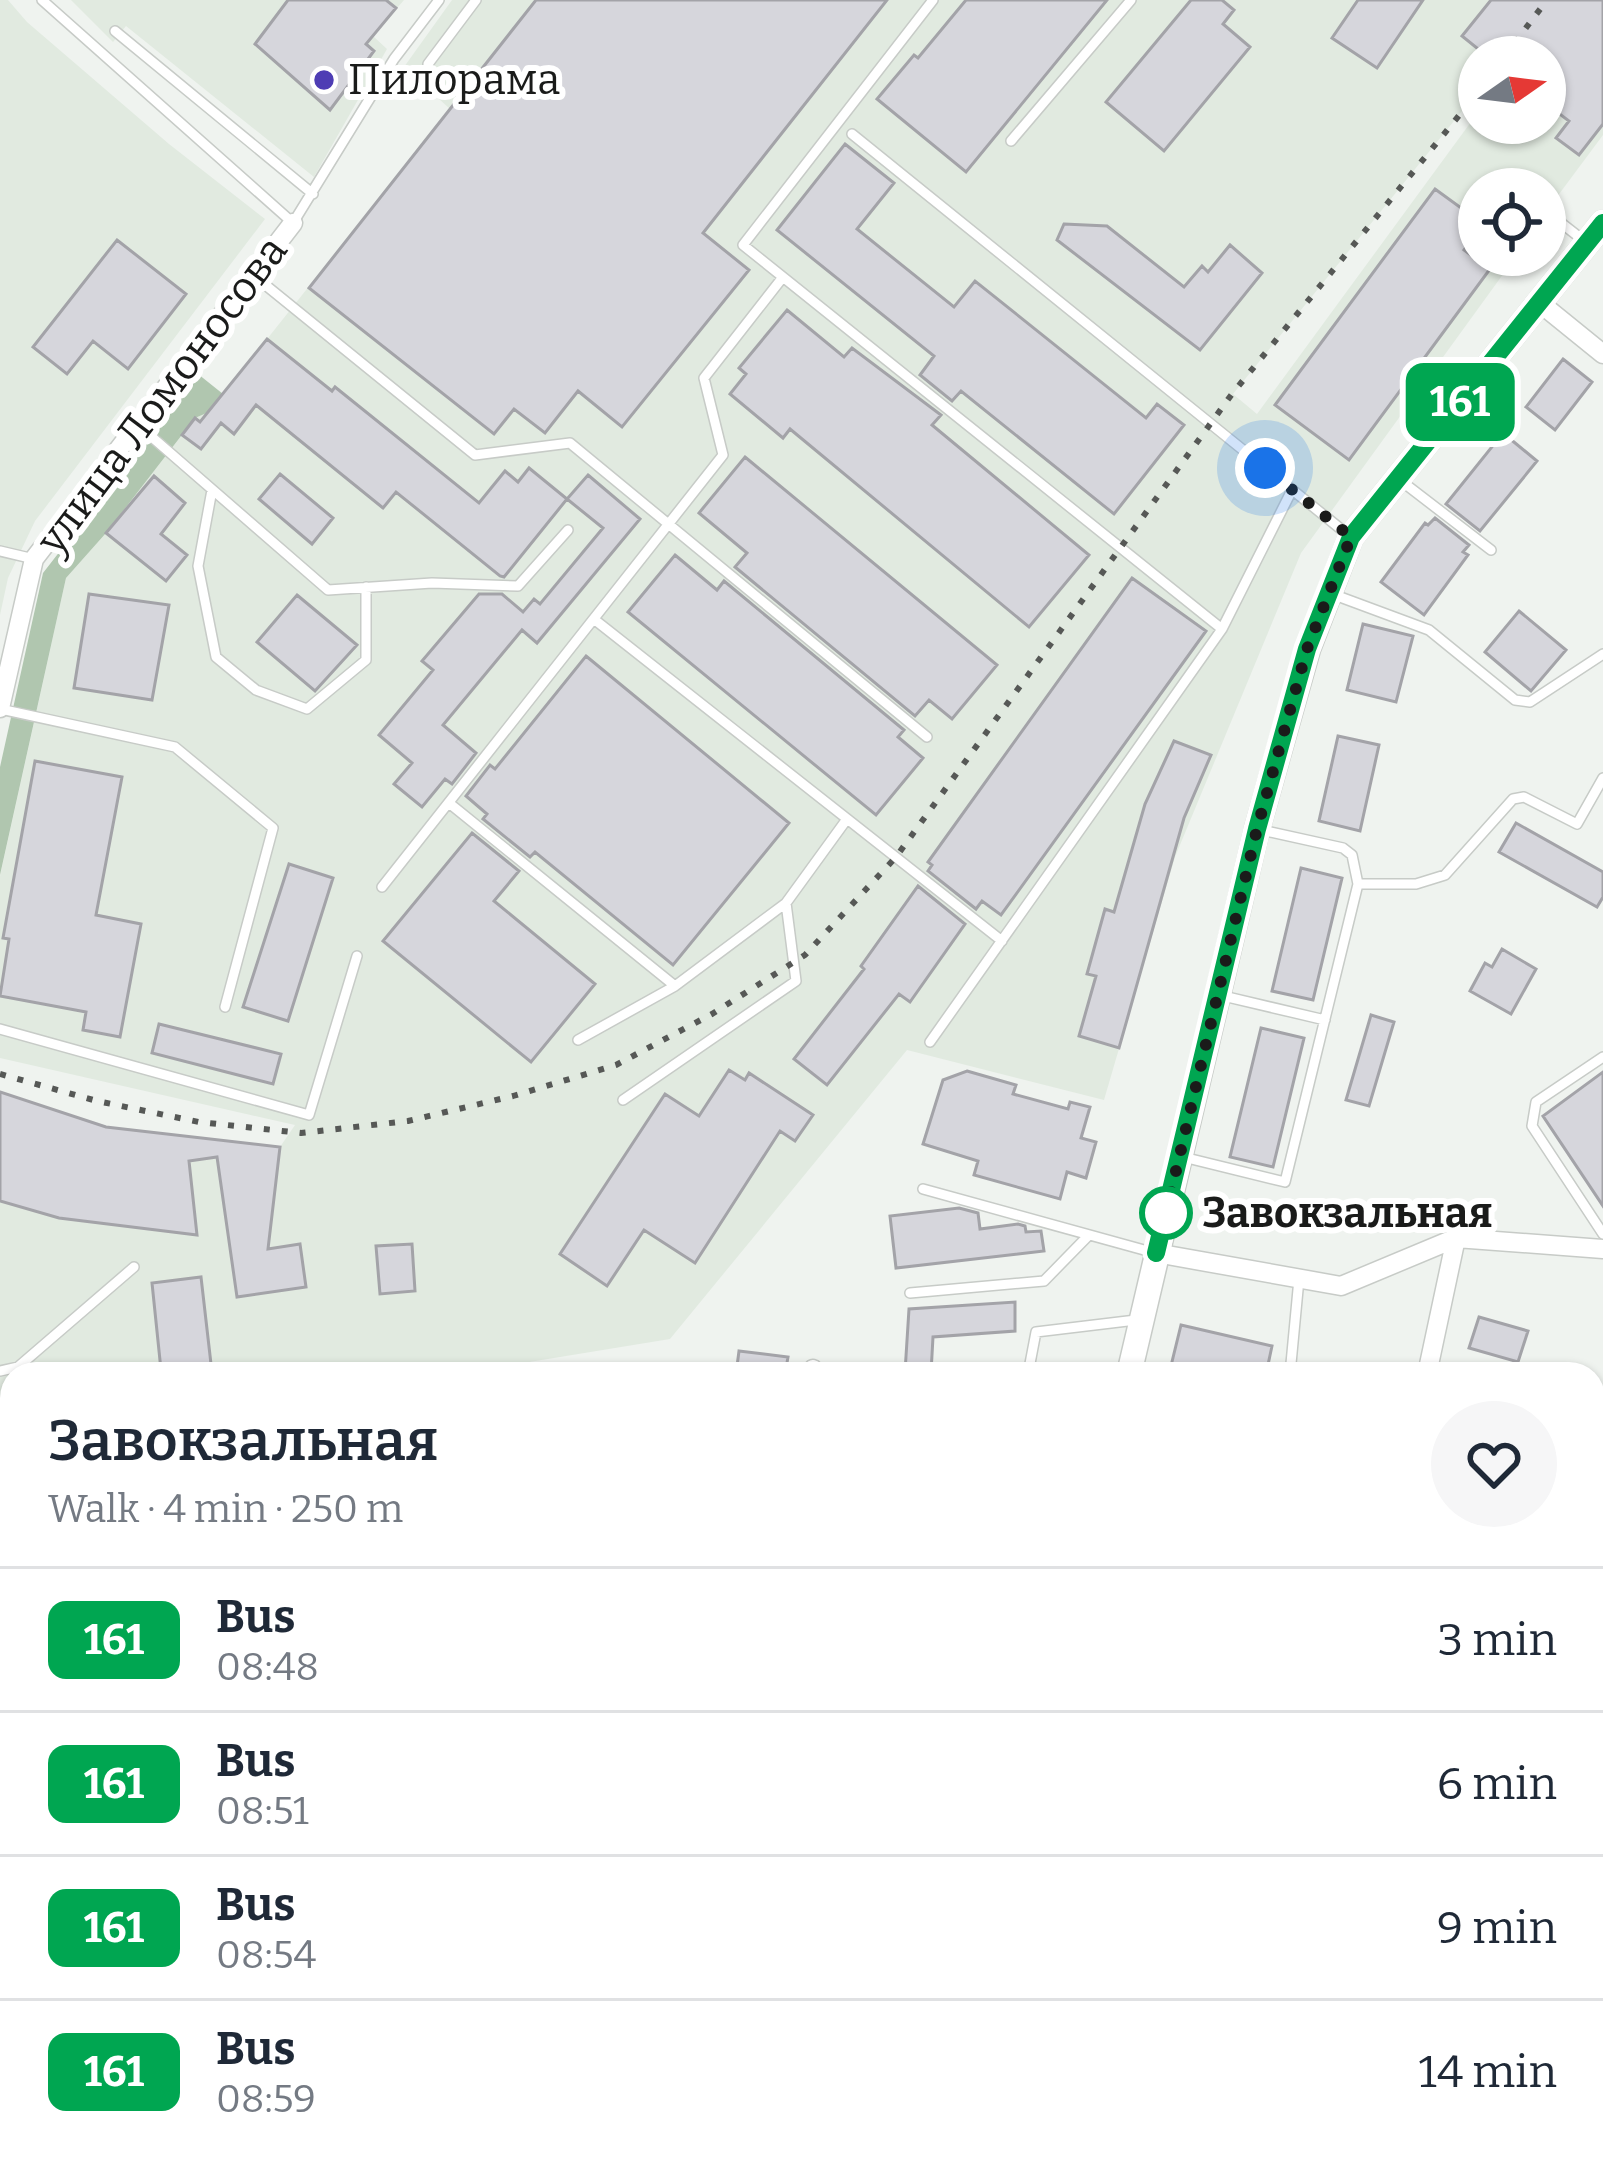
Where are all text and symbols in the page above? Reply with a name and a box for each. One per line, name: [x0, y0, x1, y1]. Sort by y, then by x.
north arrow: [1458, 36, 1566, 144]
map controls: [1458, 36, 1566, 276]
place label: Пилорама: [348, 55, 560, 105]
marker: Пилорама: [311, 67, 337, 93]
button: locate: [1458, 168, 1566, 276]
street label: улица Ломоносова: [26, 226, 298, 564]
line badge: 161: [1391, 363, 1529, 441]
text: 161: [1430, 377, 1490, 427]
your location: [1235, 438, 1295, 498]
marker: Завокзальная: [1141, 1188, 1191, 1238]
place label: Завокзальная: [1202, 1188, 1493, 1238]
button: heart: [1431, 1401, 1557, 1527]
text: Завокзальная: [48, 1407, 438, 1475]
text: Walk · 4 min · 250 m: [48, 1486, 403, 1532]
text: Bus: [216, 1590, 295, 1644]
text: 3 min: [1438, 1613, 1557, 1667]
text: 161: [84, 1615, 144, 1665]
text: 08:48: [216, 1644, 319, 1690]
text: Bus: [216, 1734, 295, 1788]
text: 6 min: [1437, 1757, 1557, 1811]
text: 161: [84, 1759, 144, 1809]
text: 08:51: [216, 1788, 309, 1834]
text: Bus: [216, 1878, 295, 1932]
text: 9 min: [1437, 1901, 1557, 1955]
text: 161: [84, 1903, 144, 1953]
text: 08:54: [216, 1932, 316, 1978]
text: Bus: [216, 2022, 295, 2076]
text: 14 min: [1419, 2045, 1557, 2099]
text: 161: [84, 2047, 144, 2097]
text: 08:59: [216, 2076, 316, 2122]

